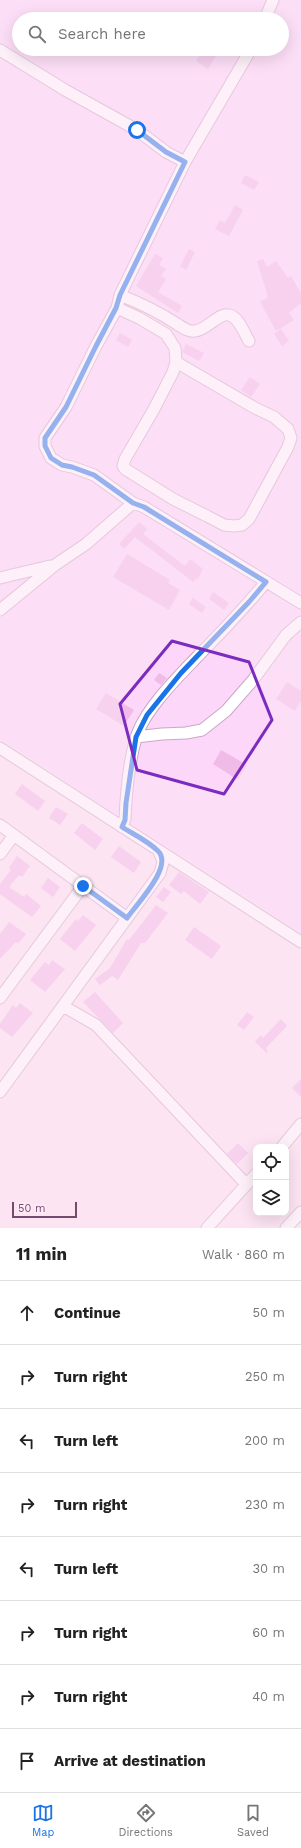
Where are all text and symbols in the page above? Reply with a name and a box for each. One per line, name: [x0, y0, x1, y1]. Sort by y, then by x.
search box: [12, 12, 289, 56]
icon: search: [26, 23, 48, 45]
text: Search here: [58, 25, 146, 43]
route start: [128, 121, 146, 139]
route end: [74, 877, 92, 895]
map controls: [253, 1144, 289, 1216]
button: locate: [253, 1144, 289, 1180]
button: layers: [253, 1180, 289, 1216]
scale bar: [12, 1200, 77, 1219]
text: 50 m: [18, 1202, 45, 1215]
text: 11 min: [16, 1244, 67, 1264]
text: Walk · 860 m: [202, 1247, 285, 1262]
icon: ahead: [16, 1302, 38, 1324]
text: Continue: [54, 1304, 121, 1322]
text: 50 m: [253, 1305, 285, 1320]
icon: right: [16, 1366, 38, 1388]
text: Turn right: [54, 1368, 127, 1386]
text: 250 m: [245, 1369, 285, 1384]
icon: left: [16, 1430, 38, 1452]
text: Turn left: [54, 1432, 118, 1450]
text: 200 m: [244, 1433, 285, 1448]
icon: right: [16, 1494, 38, 1516]
text: Turn right: [54, 1496, 127, 1514]
text: 230 m: [245, 1497, 285, 1512]
icon: left: [16, 1558, 38, 1580]
text: Turn left: [54, 1560, 118, 1578]
text: 30 m: [253, 1561, 285, 1576]
icon: right: [16, 1622, 38, 1644]
text: Turn right: [54, 1624, 127, 1642]
text: 60 m: [252, 1625, 285, 1640]
icon: right: [16, 1686, 38, 1708]
text: Turn right: [54, 1688, 127, 1706]
text: 40 m: [252, 1689, 285, 1704]
icon: arrive: [16, 1750, 38, 1772]
text: Arrive at destination: [54, 1752, 206, 1770]
tab: Map: [32, 1802, 54, 1839]
tab: Directions: [119, 1802, 173, 1839]
tab: Saved: [237, 1802, 269, 1839]

